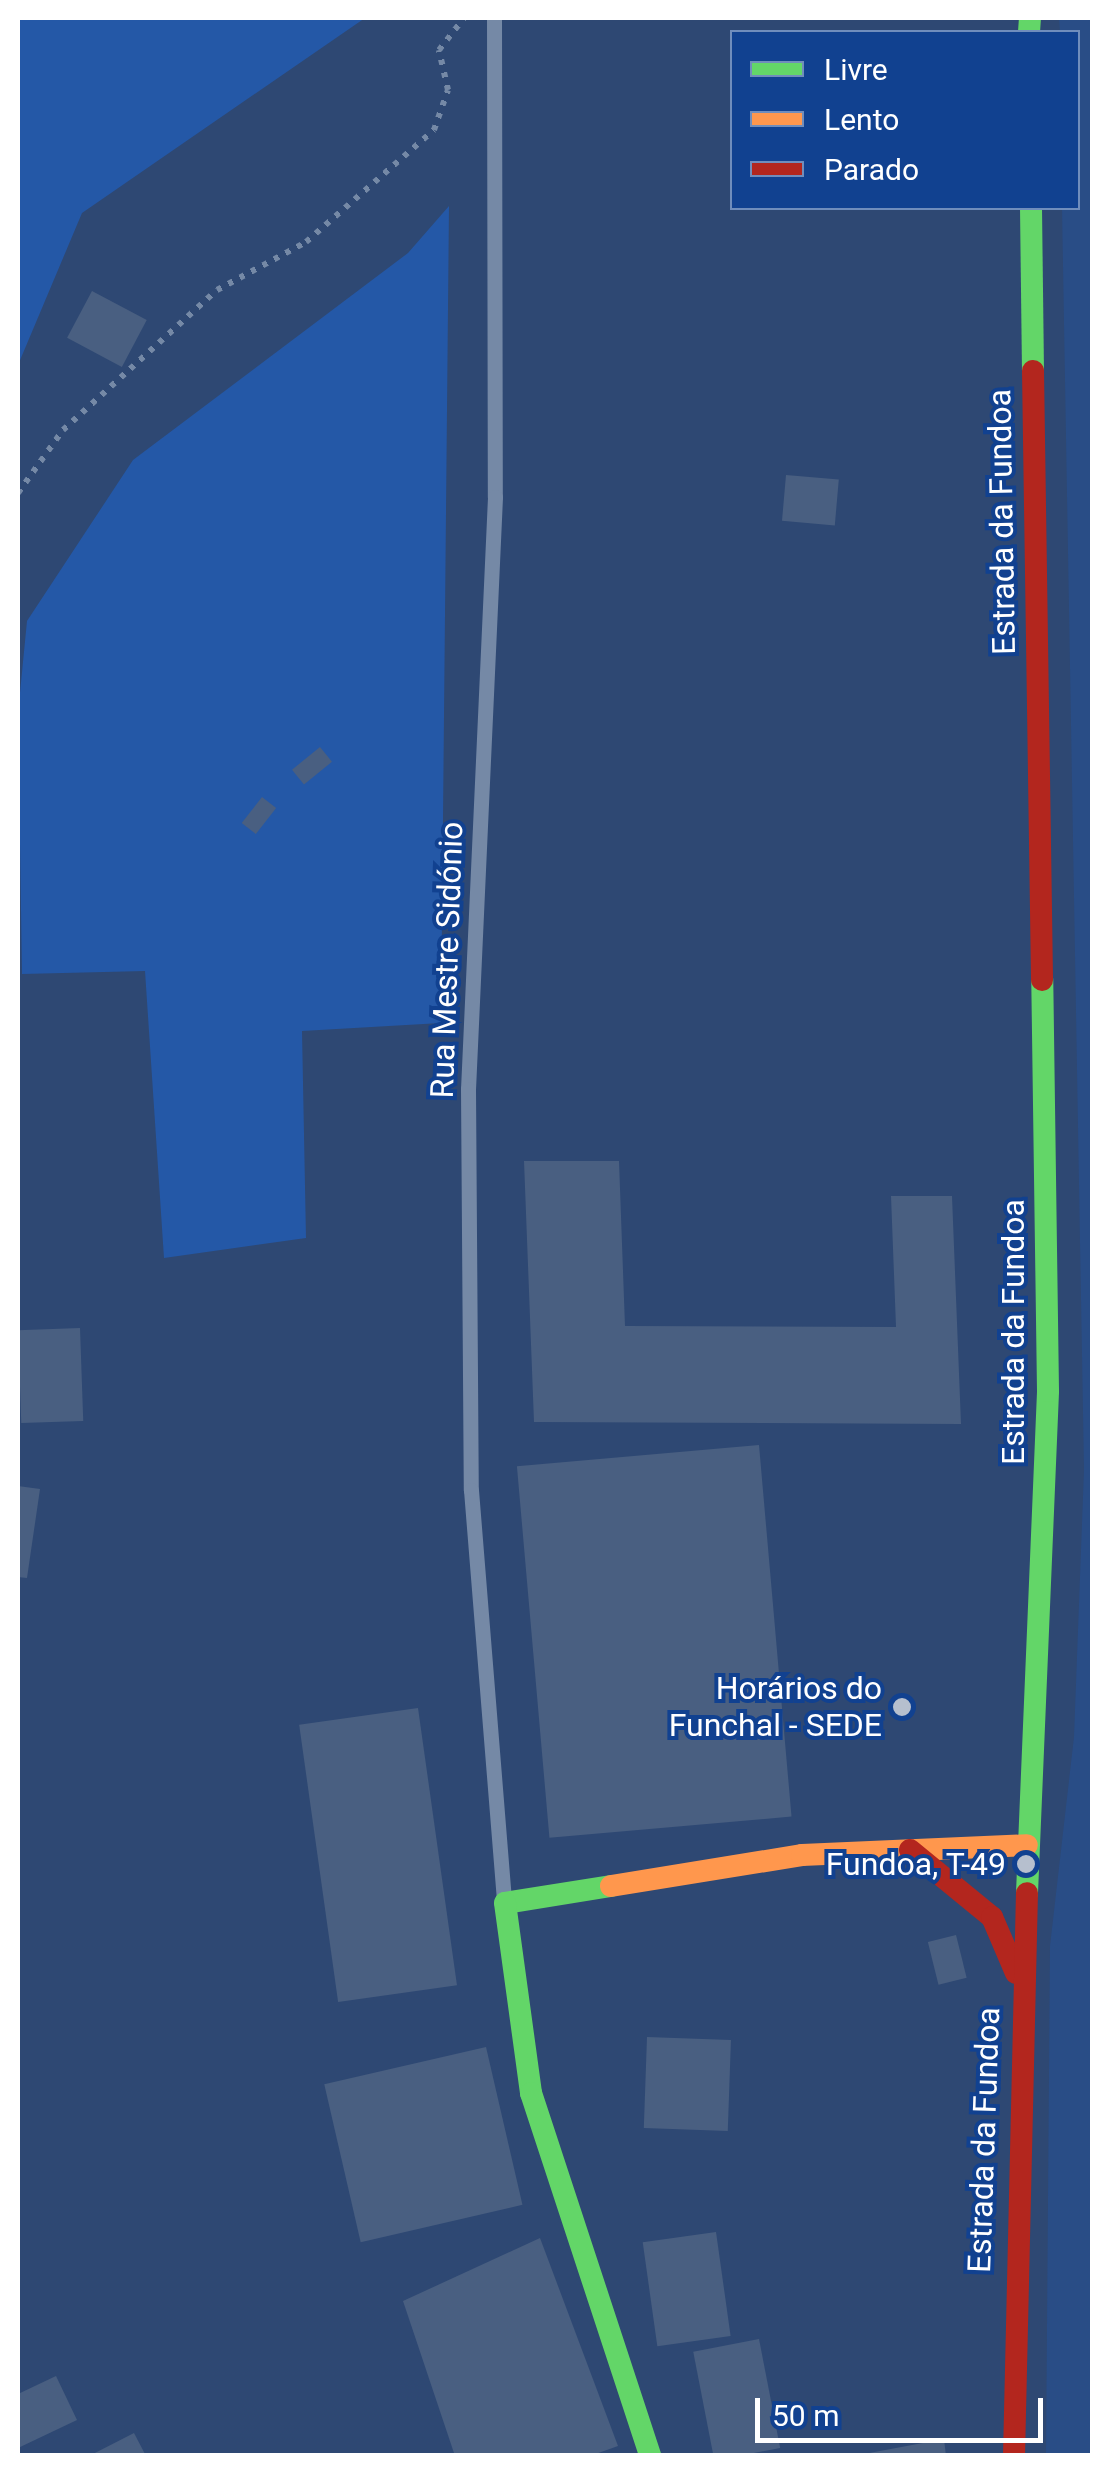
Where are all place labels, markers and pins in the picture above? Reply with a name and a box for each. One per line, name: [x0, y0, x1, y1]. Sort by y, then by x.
place label: Horários do Funchal - SEDE: [669, 1670, 882, 1745]
marker: Horários do Funchal - SEDE: [891, 1696, 913, 1718]
place label: Fundoa, T-49: [825, 1845, 1006, 1883]
marker: Fundoa, T-49: [1015, 1853, 1037, 1875]

